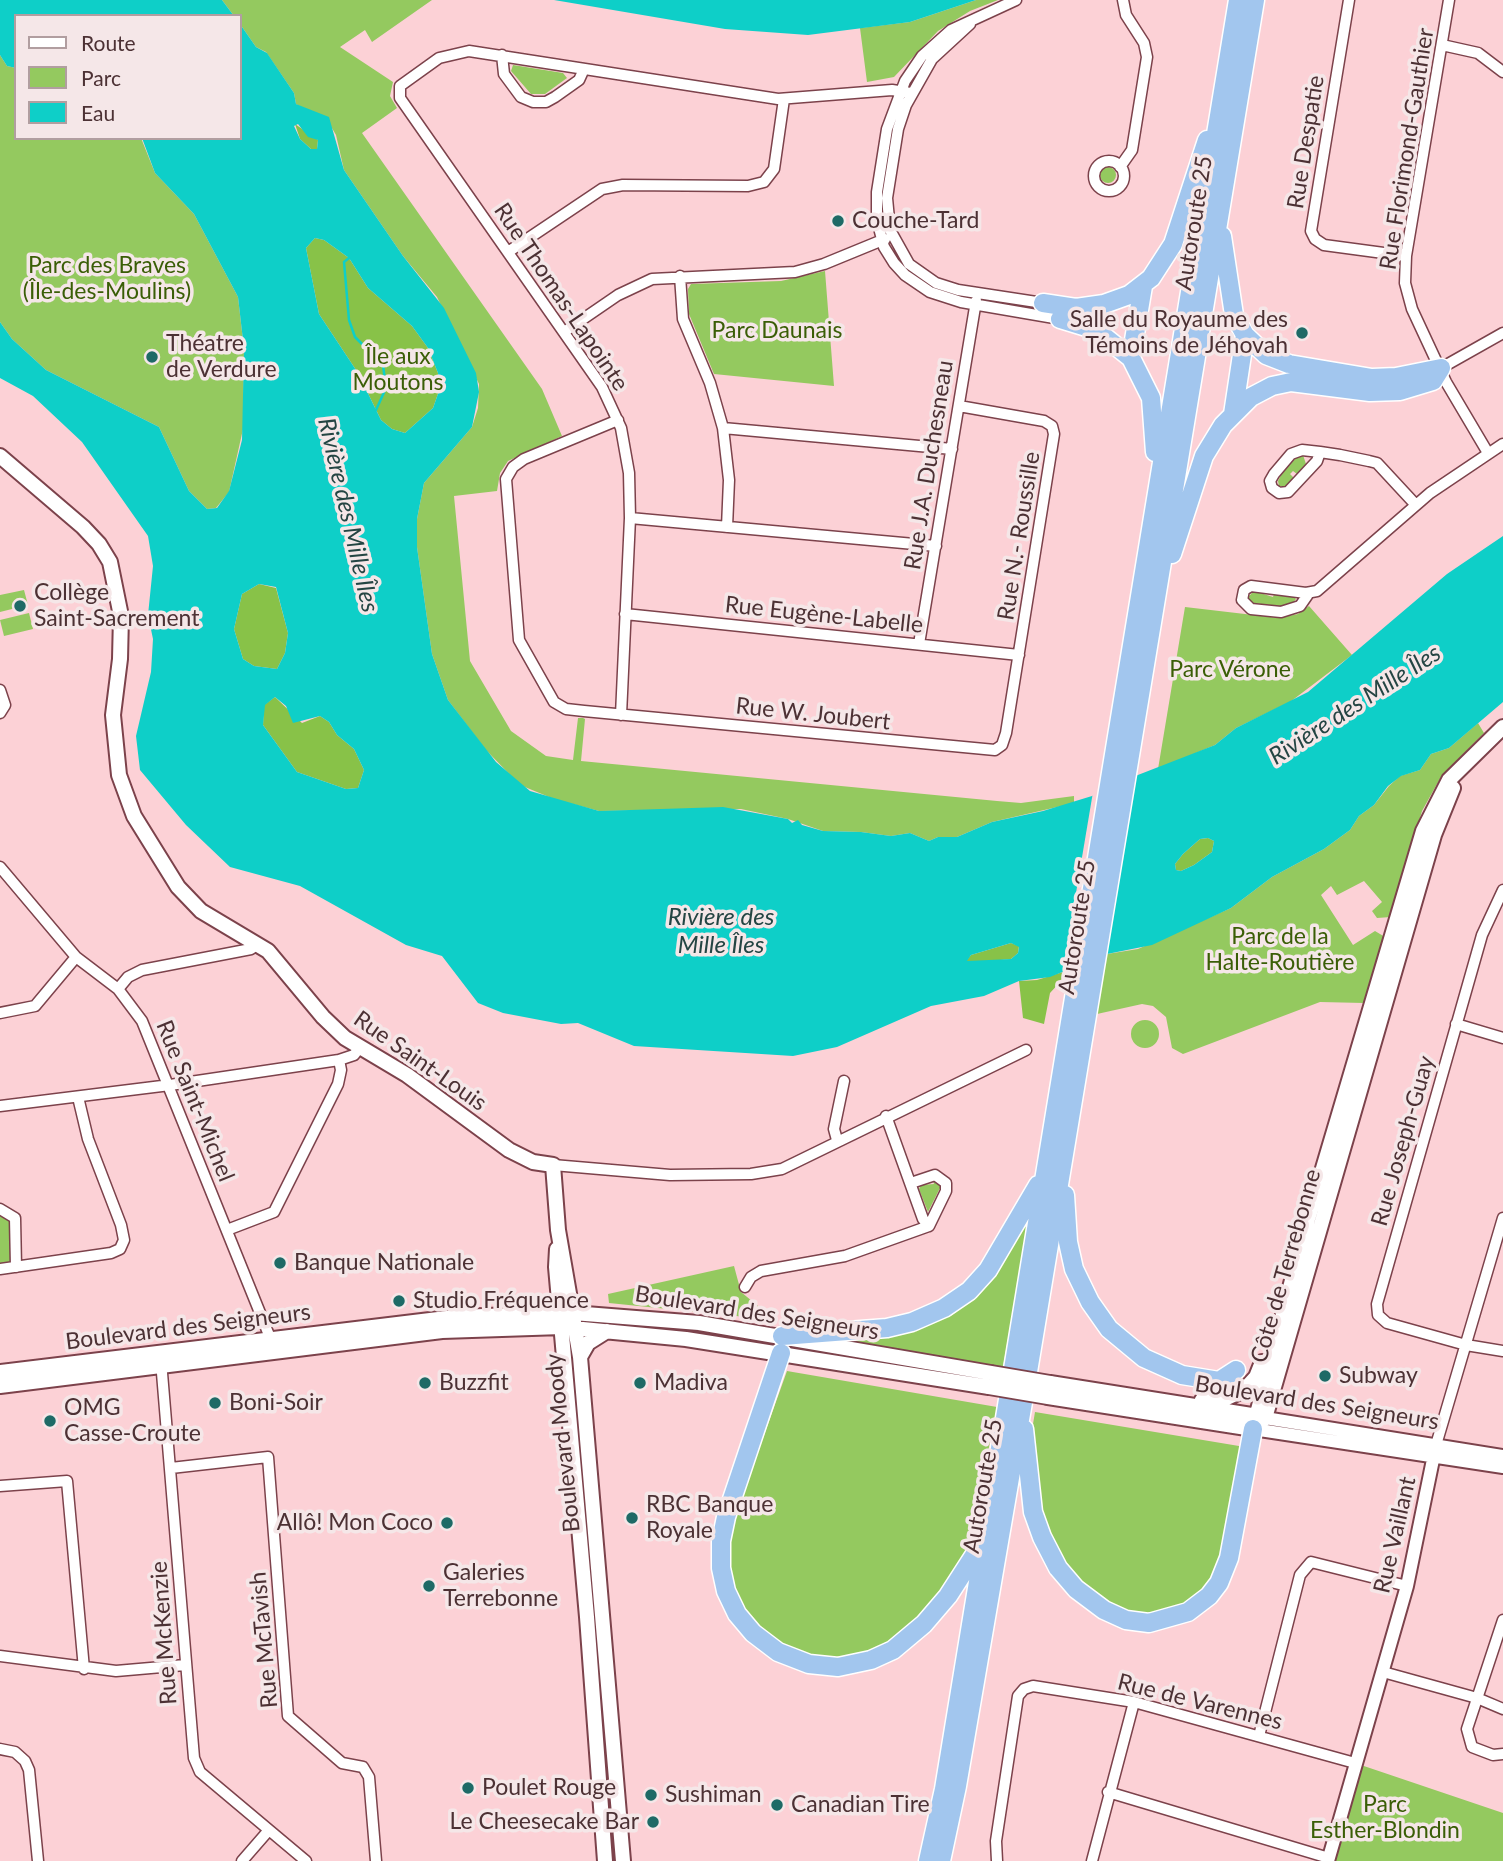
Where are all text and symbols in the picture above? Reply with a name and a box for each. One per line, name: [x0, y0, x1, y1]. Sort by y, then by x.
legend: [14, 14, 242, 140]
street label: Rue Florimond-Gauthier: [1374, 26, 1440, 272]
text: Route: [81, 30, 136, 55]
text: Parc: [81, 65, 121, 90]
street label: Rue Despatie: [1282, 73, 1330, 211]
text: Eau: [81, 100, 115, 125]
street label: Autoroute 25: [1170, 154, 1218, 292]
street label: Rue Thomas-Lapointe: [488, 198, 634, 396]
place label: Couche-Tard: [852, 207, 979, 235]
marker: Couche-Tard: [830, 213, 846, 229]
park label: Parc des Braves (Île-des-Moulins): [23, 252, 191, 306]
place label: Salle du Royaume des Témoins de Jéhovah: [1070, 306, 1288, 360]
park label: Parc Daunais: [712, 317, 842, 345]
marker: Salle du Royaume des Témoins de Jéhovah: [1294, 325, 1310, 341]
place label: Théatre de Verdure: [166, 330, 277, 384]
park label: Île aux Moutons: [353, 343, 443, 397]
marker: Théatre de Verdure: [144, 349, 160, 365]
street label: Rue J.A. Duchesneau: [899, 358, 959, 572]
water label: Rivière des Mille Îles: [312, 415, 384, 615]
street label: Rue N.- Roussille: [992, 450, 1046, 622]
place label: Collège Saint-Sacrement: [34, 579, 199, 633]
street label: Rue Eugène-Labelle: [724, 591, 924, 639]
marker: Collège Saint-Sacrement: [12, 598, 28, 614]
water label: Rivière des Mille Îles: [1264, 639, 1446, 771]
park label: Parc Vérone: [1169, 656, 1291, 684]
street label: Rue W. Joubert: [734, 692, 892, 736]
street label: Autoroute 25: [1053, 858, 1101, 996]
water label: Rivière des Mille Îles: [668, 903, 774, 959]
park label: Parc de la Halte-Routière: [1206, 923, 1354, 977]
street label: Rue Saint-Louis: [348, 1005, 492, 1117]
street label: Rue Saint-Michel: [150, 1016, 240, 1186]
street label: Rue Joseph-Guay: [1365, 1053, 1441, 1229]
street label: Côte de Terrebonne: [1245, 1166, 1327, 1366]
place label: Banque Nationale: [294, 1249, 474, 1277]
marker: Banque Nationale: [272, 1255, 288, 1271]
street label: Boulevard des Seigneurs: [633, 1280, 881, 1346]
place label: Studio Fréquence: [413, 1287, 589, 1315]
marker: Studio Fréquence: [391, 1293, 407, 1309]
street label: Boulevard des Seigneurs: [64, 1298, 312, 1356]
street label: Boulevard Moody: [540, 1352, 586, 1534]
place label: Subway: [1339, 1362, 1418, 1390]
marker: Subway: [1317, 1368, 1333, 1384]
place label: Buzzfit: [439, 1369, 509, 1397]
place label: Madiva: [654, 1369, 728, 1397]
street label: Boulevard des Seigneurs: [1193, 1370, 1441, 1436]
marker: Buzzfit: [417, 1375, 433, 1391]
marker: Madiva: [632, 1375, 648, 1391]
place label: Boni-Soir: [229, 1389, 323, 1417]
place label: OMG Casse-Croute: [64, 1394, 201, 1448]
marker: Boni-Soir: [207, 1395, 223, 1411]
marker: OMG Casse-Croute: [42, 1413, 58, 1429]
street label: Autoroute 25: [958, 1417, 1008, 1555]
street label: Rue Vaillant: [1368, 1474, 1422, 1596]
place label: RBC Banque Royale: [646, 1491, 773, 1545]
place label: Allô! Mon Coco: [277, 1509, 433, 1537]
marker: RBC Banque Royale: [624, 1510, 640, 1526]
marker: Allô! Mon Coco: [439, 1515, 455, 1531]
place label: Galeries Terrebonne: [443, 1559, 558, 1613]
street label: Rue McKenzie: [145, 1560, 183, 1706]
street label: Rue McTavish: [244, 1571, 284, 1709]
marker: Galeries Terrebonne: [421, 1578, 437, 1594]
street label: Rue de Varennes: [1115, 1668, 1285, 1736]
place label: Poulet Rouge: [482, 1774, 616, 1802]
marker: Poulet Rouge: [460, 1780, 476, 1796]
place label: Sushiman: [665, 1781, 762, 1809]
marker: Sushiman: [643, 1787, 659, 1803]
place label: Canadian Tire: [791, 1791, 930, 1819]
park label: Parc Esther-Blondin: [1310, 1791, 1460, 1845]
marker: Canadian Tire: [769, 1797, 785, 1813]
place label: Le Cheesecake Bar: [449, 1808, 639, 1836]
marker: Le Cheesecake Bar: [645, 1814, 661, 1830]

